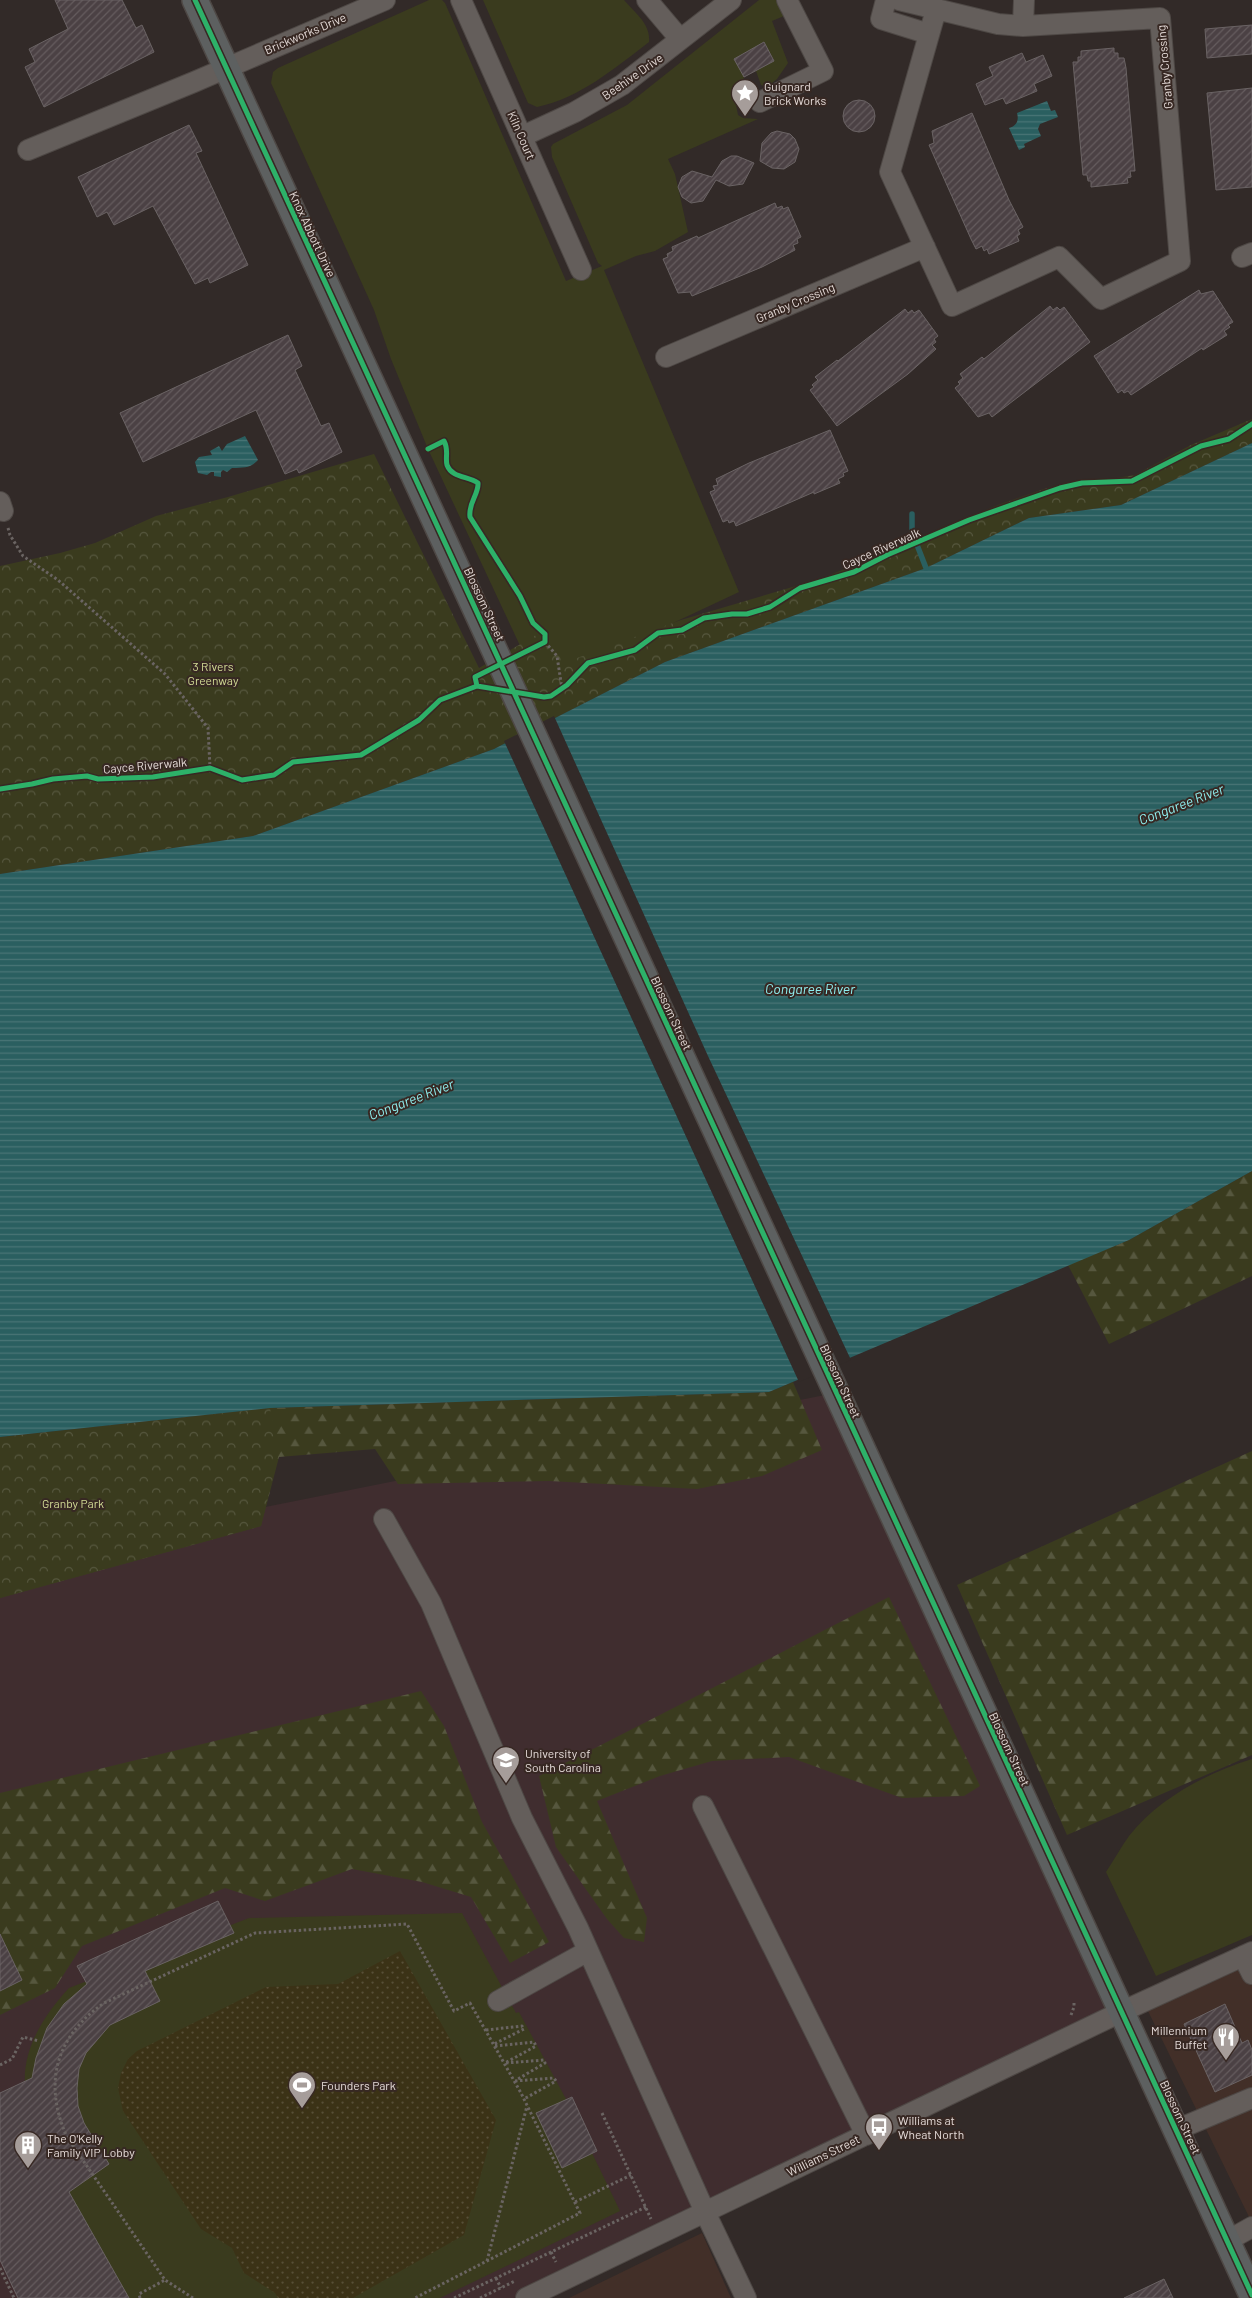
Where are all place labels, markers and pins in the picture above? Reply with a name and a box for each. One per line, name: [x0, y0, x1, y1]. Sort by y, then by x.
place icon: Guignard Brick Works: [730, 78, 760, 117]
place label: Guignard Brick Works: [764, 79, 826, 107]
school or university icon: University of South Carolina: [491, 1745, 521, 1784]
place label: University of South Carolina: [525, 1746, 601, 1774]
restaurant icon: Millennium Buffet: [1211, 2022, 1241, 2061]
place label: Millennium Buffet: [1151, 2023, 1207, 2051]
sports icon: Founders Park: [287, 2070, 317, 2109]
place label: Founders Park: [321, 2078, 396, 2092]
bus stop icon: Williams at Wheat North: [864, 2112, 894, 2151]
place label: Williams at Wheat North: [898, 2113, 964, 2141]
building icon: The O'Kelly Family VIP Lobby: [13, 2130, 43, 2169]
place label: The O'Kelly Family VIP Lobby: [47, 2131, 135, 2159]

